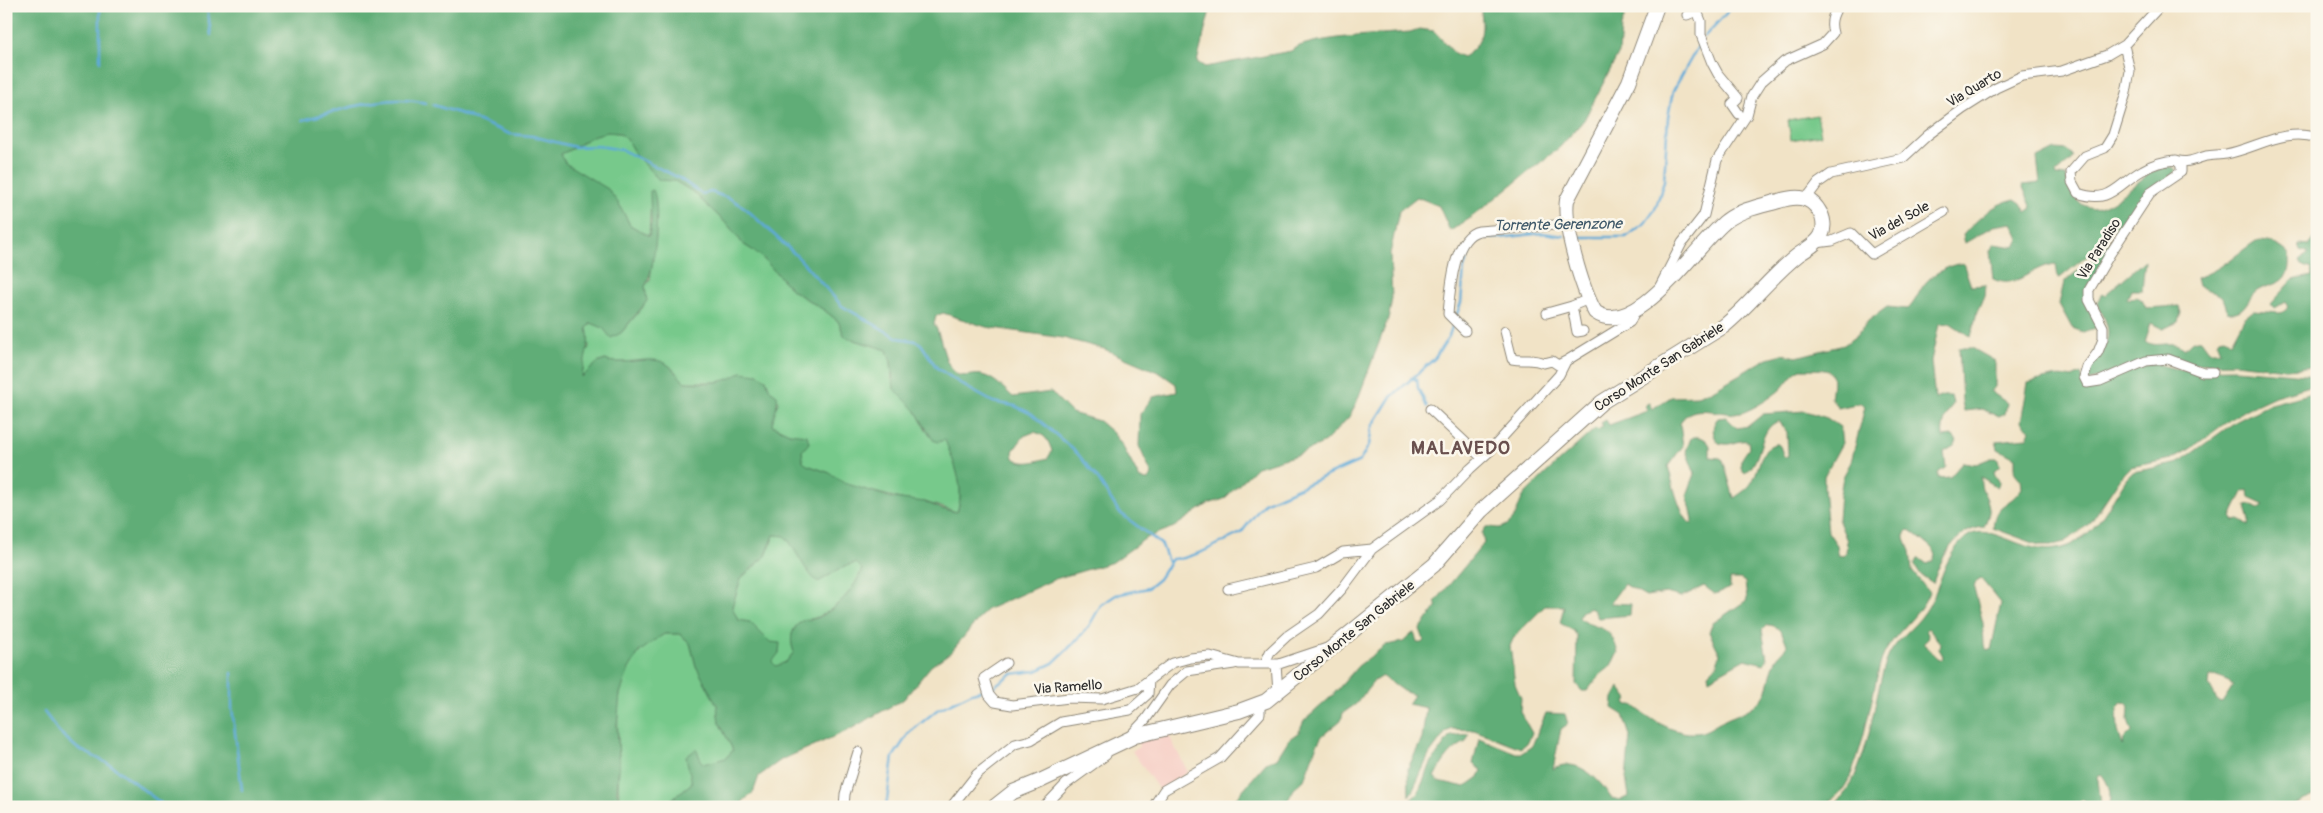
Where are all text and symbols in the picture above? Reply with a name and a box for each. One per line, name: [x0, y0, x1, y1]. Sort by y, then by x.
street label: Via Quarto: [1944, 65, 2005, 111]
street label: Via del Sole: [1866, 197, 1932, 245]
water label: Torrente Gerenzone: [1494, 214, 1624, 236]
street label: Via Paradiso: [2074, 215, 2125, 283]
street label: Corso Monte San Gabriele: [1591, 319, 1727, 415]
district label: MALAVEDO: [1411, 436, 1511, 460]
street label: Corso Monte San Gabriele: [1290, 577, 1418, 685]
street label: Via Ramello: [1033, 676, 1103, 698]

